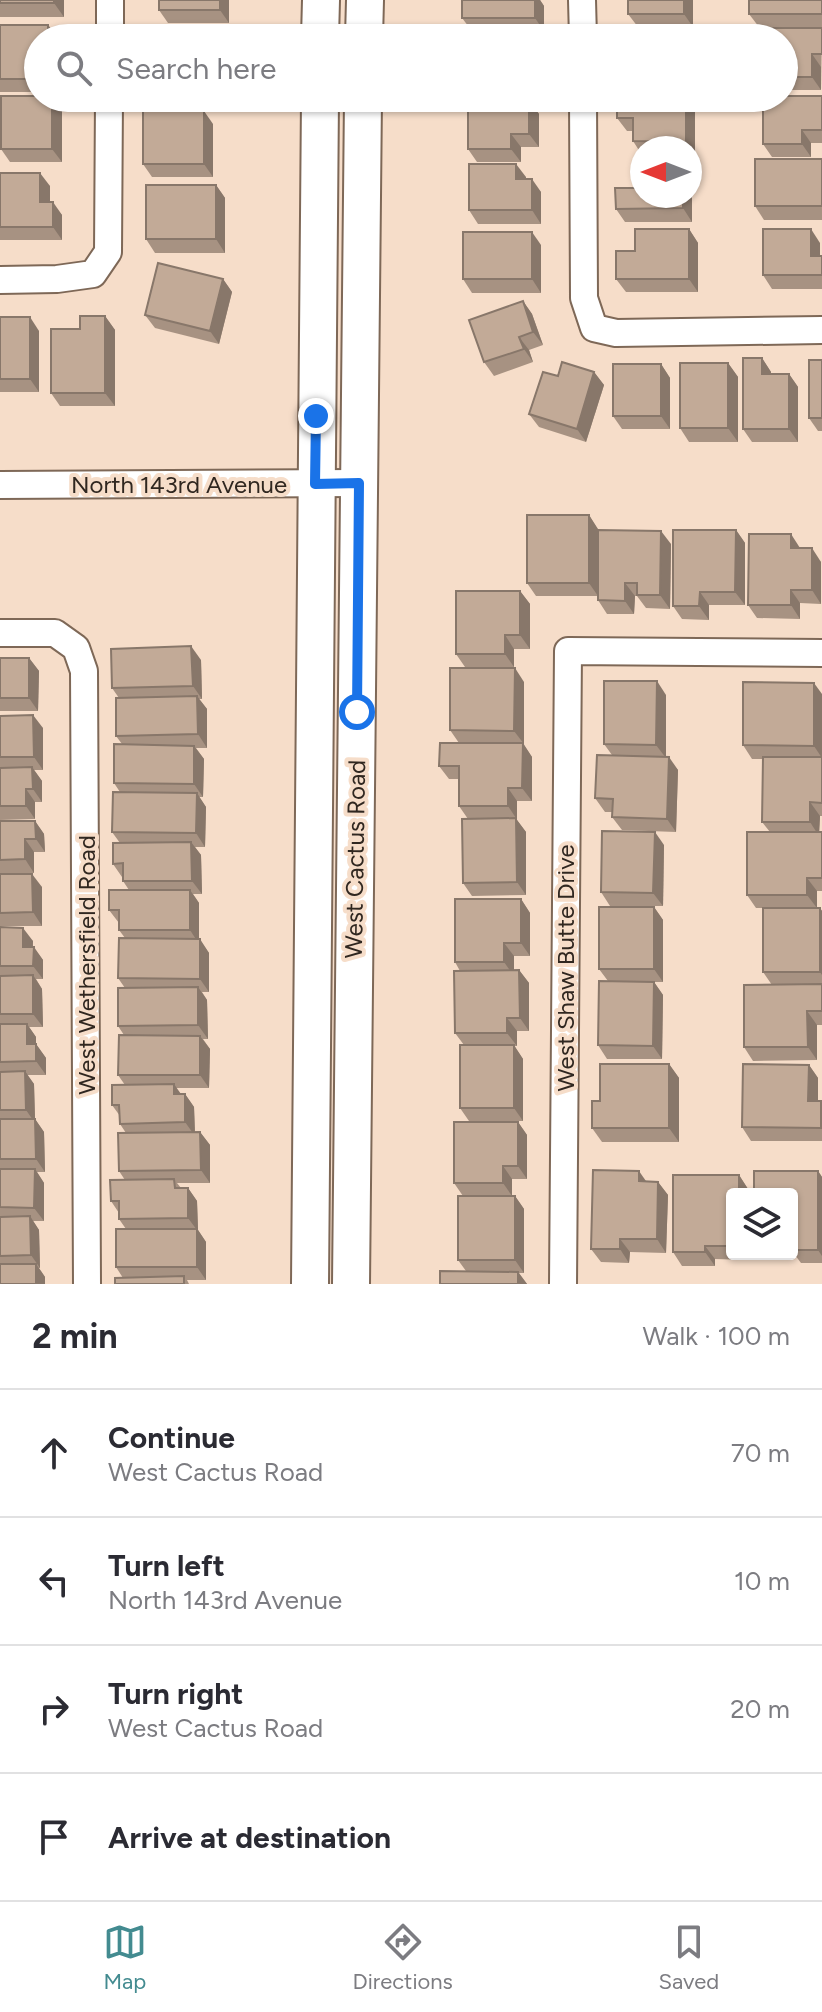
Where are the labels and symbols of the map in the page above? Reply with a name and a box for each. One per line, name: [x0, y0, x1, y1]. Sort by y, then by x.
north arrow: [630, 136, 702, 208]
route end: [298, 398, 334, 434]
street label: North 143rd Avenue: [71, 470, 287, 499]
route start: [339, 694, 375, 730]
street label: West Cactus Road: [339, 759, 371, 959]
street label: West Wethersfield Road: [72, 835, 101, 1095]
street label: West Shaw Butte Drive: [551, 845, 580, 1091]

